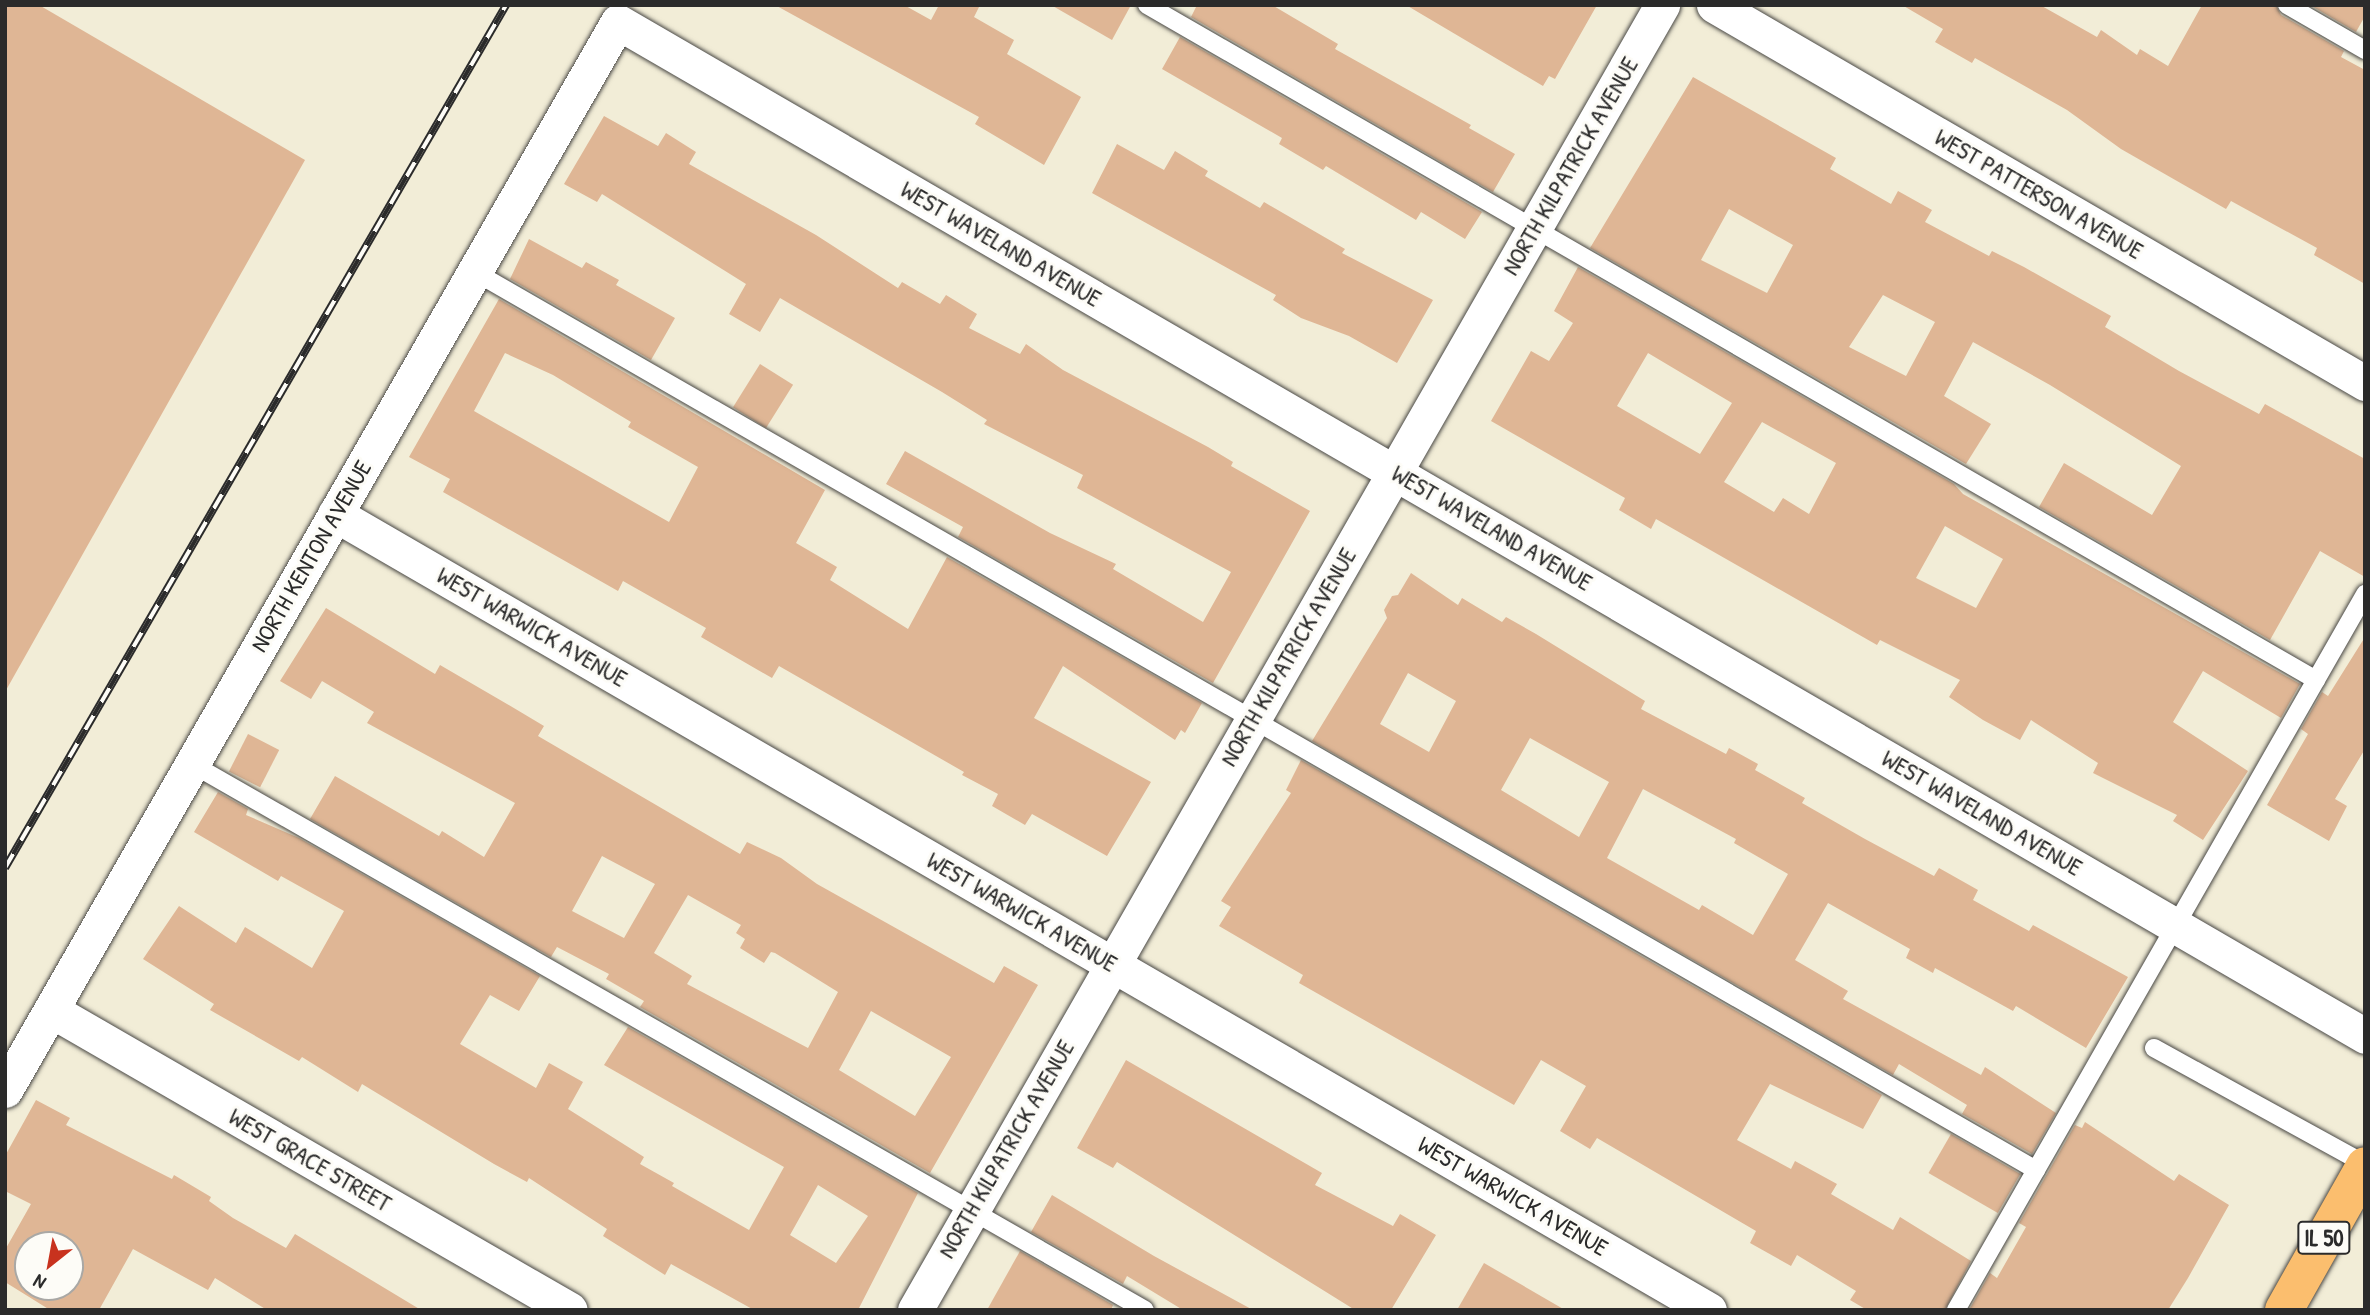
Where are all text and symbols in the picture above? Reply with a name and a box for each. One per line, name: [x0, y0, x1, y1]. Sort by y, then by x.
street label: NORTH KILPATRICK AVENUE: [1496, 52, 1644, 280]
street label: WEST PATTERSON AVENUE: [1930, 123, 2148, 265]
street label: WEST WAVELAND AVENUE: [896, 175, 1106, 313]
street label: NORTH KENTON AVENUE: [244, 455, 378, 657]
street label: WEST WAVELAND AVENUE: [1387, 459, 1597, 597]
street label: NORTH KILPATRICK AVENUE: [1214, 543, 1362, 771]
street label: WEST WARWICK AVENUE: [432, 561, 632, 693]
street label: WEST WAVELAND AVENUE: [1877, 744, 2087, 882]
street label: WEST WARWICK AVENUE: [922, 846, 1122, 978]
street label: NORTH KILPATRICK AVENUE: [932, 1035, 1080, 1263]
street label: WEST GRACE STREET: [224, 1102, 396, 1218]
street label: WEST WARWICK AVENUE: [1413, 1130, 1613, 1262]
road number: IL 50: [2296, 1218, 2352, 1258]
north arrow: [14, 1231, 84, 1301]
text: N: [28, 1269, 50, 1296]

